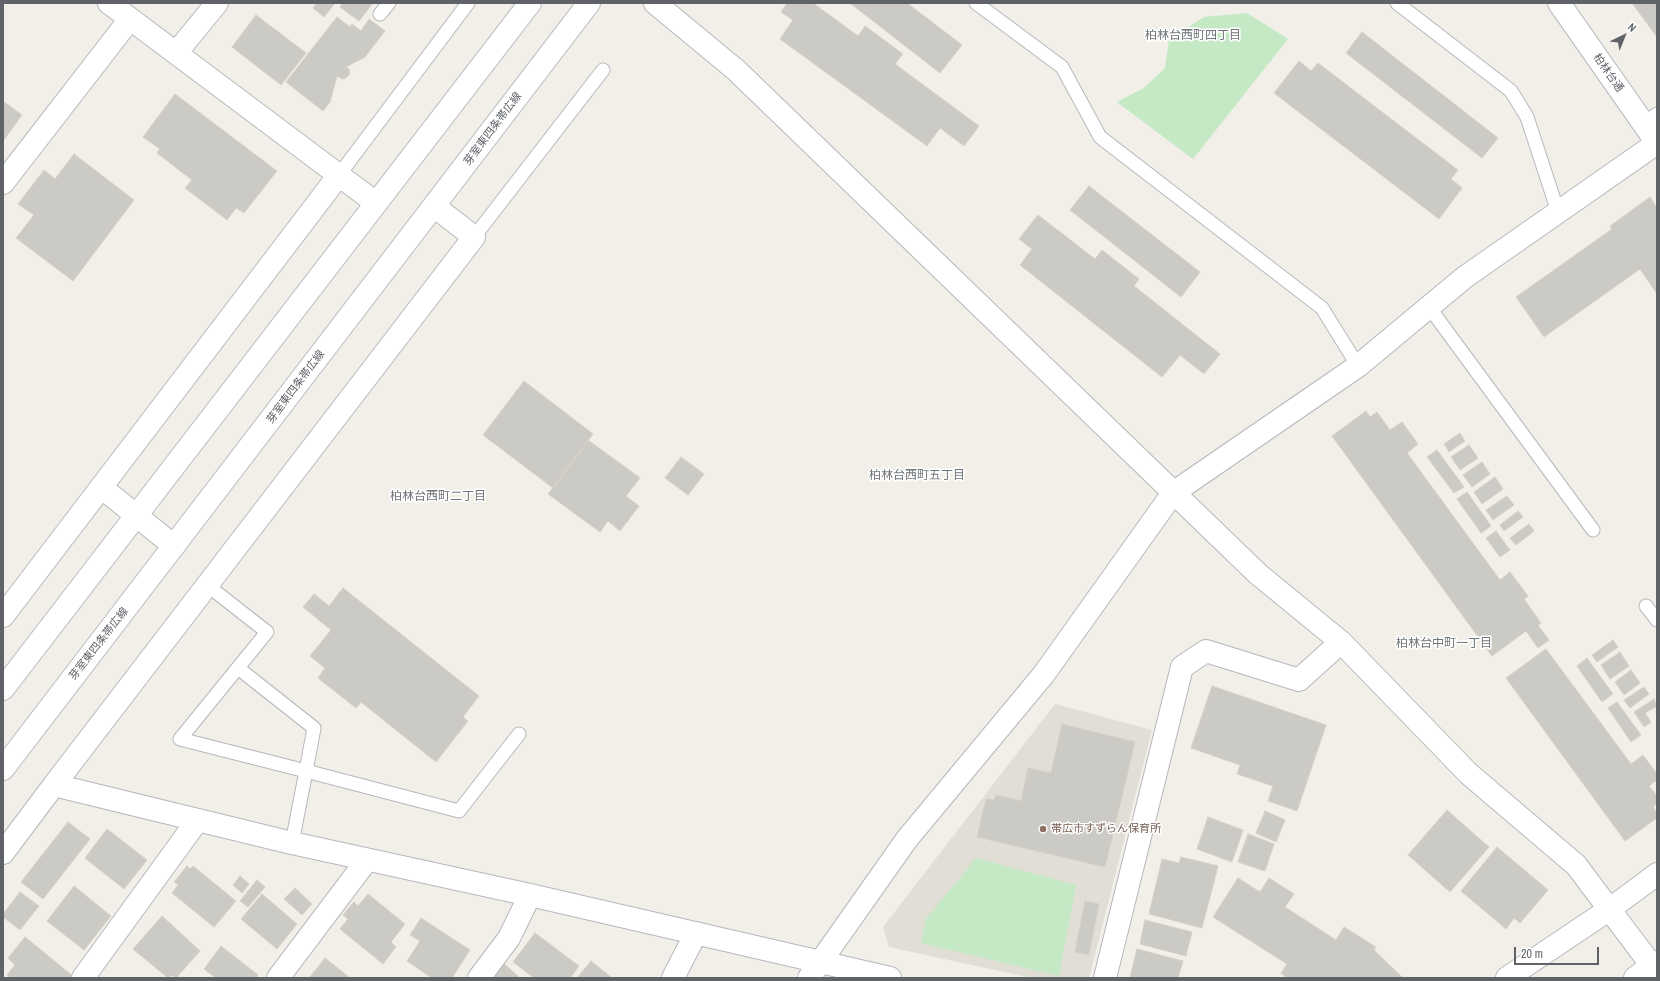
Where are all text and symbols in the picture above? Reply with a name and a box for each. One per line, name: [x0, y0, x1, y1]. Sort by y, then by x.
north arrow: [1604, 16, 1644, 56]
text: N: [1625, 20, 1639, 35]
district label: 柏林台西町四丁目: [1145, 29, 1241, 43]
street label: 柏林台通: [1590, 51, 1626, 95]
street label: 芽室東四条帯広線: [461, 90, 525, 168]
street label: 芽室東四条帯広線: [264, 348, 328, 426]
district label: 柏林台西町五丁目: [869, 469, 965, 483]
district label: 柏林台西町二丁目: [390, 490, 486, 504]
street label: 芽室東四条帯広線: [67, 605, 131, 683]
district label: 柏林台中町一丁目: [1396, 637, 1492, 651]
place label: 帯広市すずらん保育所: [1051, 822, 1161, 836]
marker: 帯広市すずらん保育所: [1038, 824, 1048, 834]
scale bar: [1516, 939, 1601, 965]
text: 20 m: [1521, 946, 1543, 962]

